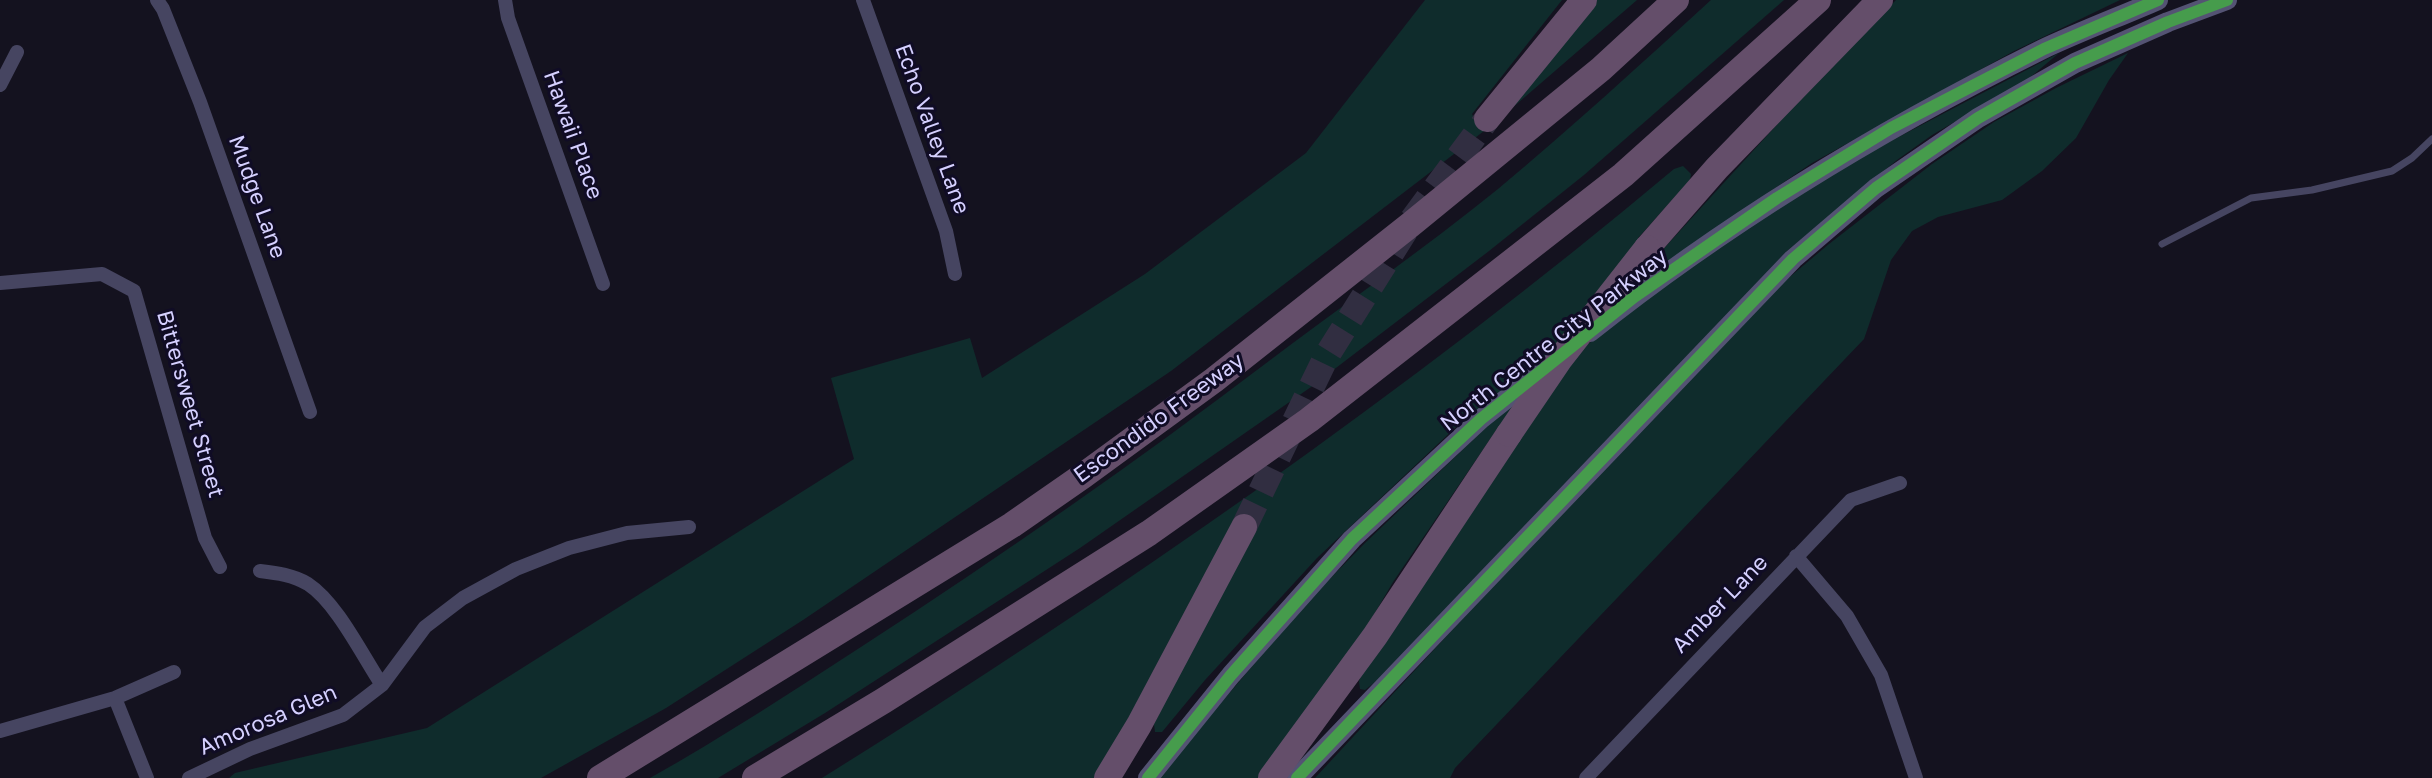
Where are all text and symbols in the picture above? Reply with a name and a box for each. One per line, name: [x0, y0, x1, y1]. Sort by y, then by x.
street label: Echo Valley Lane: [889, 41, 975, 217]
street label: Hawaii Place: [538, 67, 608, 203]
street label: Mudge Lane: [223, 132, 291, 262]
street label: North Centre City Parkway: [1435, 243, 1673, 437]
street label: Bittersweet Street: [151, 307, 229, 501]
street label: Escondido Freeway: [1069, 347, 1249, 489]
street label: Amber Lane: [1667, 549, 1773, 659]
street label: Amorosa Glen: [195, 679, 341, 761]

